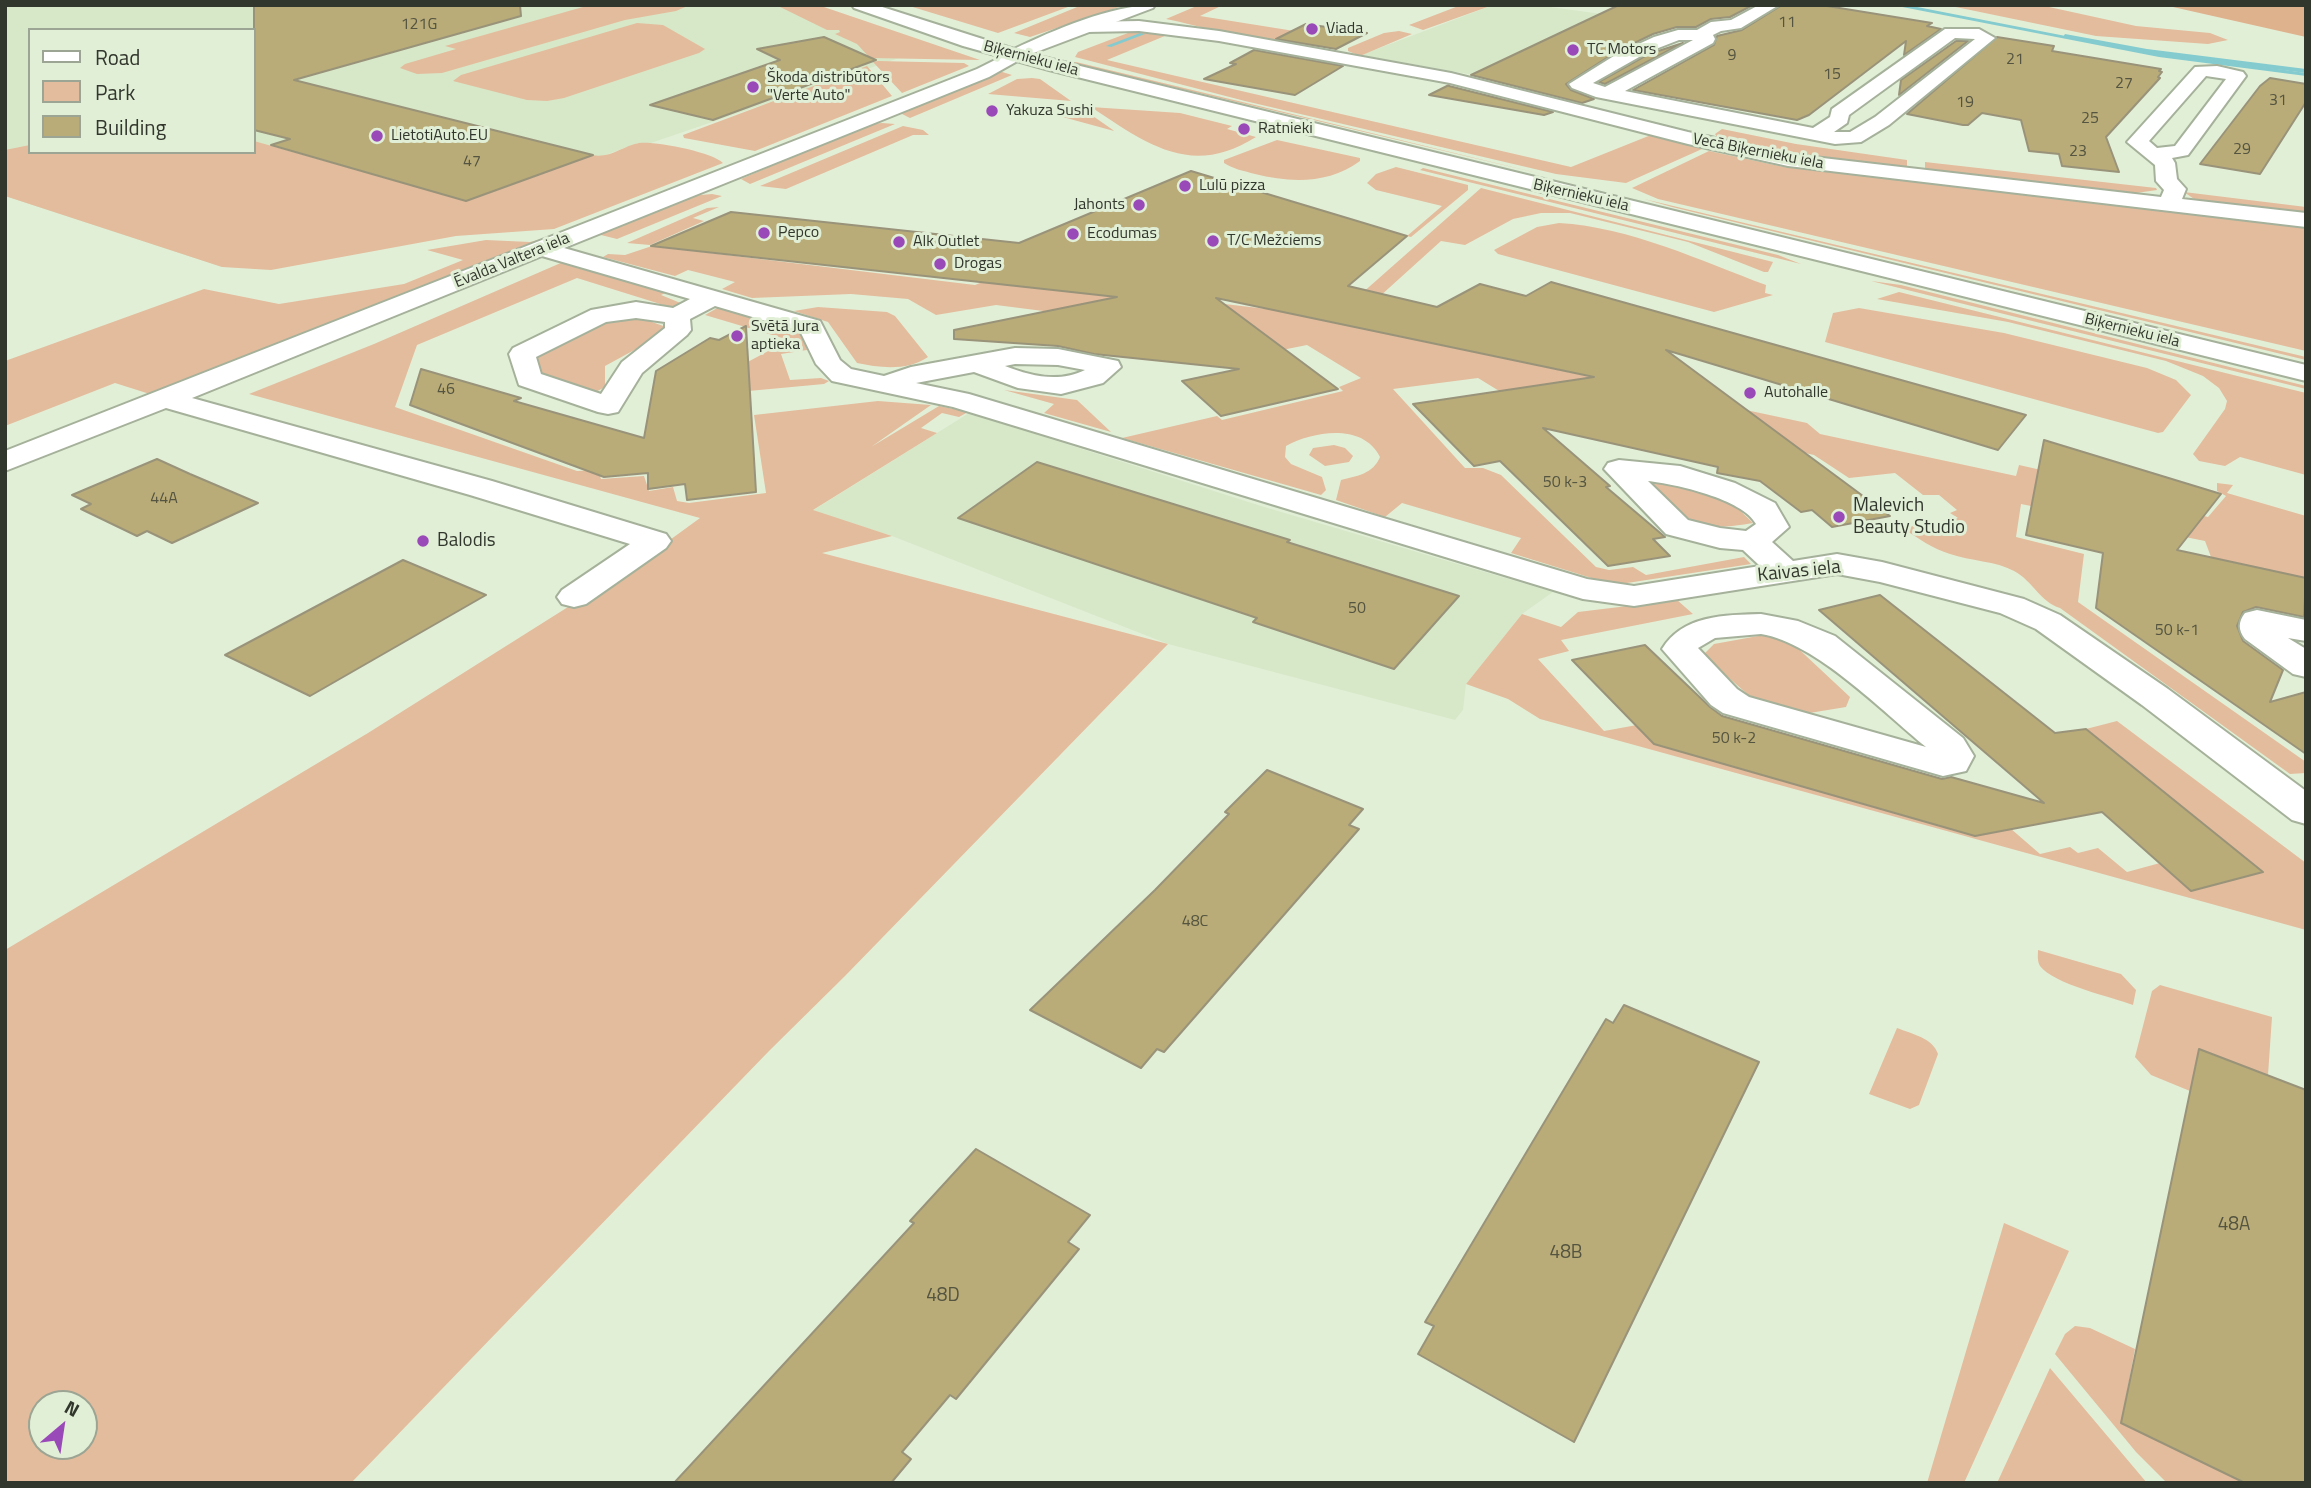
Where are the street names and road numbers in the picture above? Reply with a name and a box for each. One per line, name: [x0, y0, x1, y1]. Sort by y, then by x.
street label: Biķernieku iela: [981, 37, 1081, 81]
street label: Vecā Biķernieku iela: [1691, 130, 1825, 174]
street label: Biķernieku iela: [1531, 176, 1631, 216]
street label: Ēvalda Valtera iela: [452, 229, 572, 293]
street label: Biķernieku iela: [2082, 310, 2182, 352]
street label: Kaivas iela: [1756, 556, 1842, 588]

